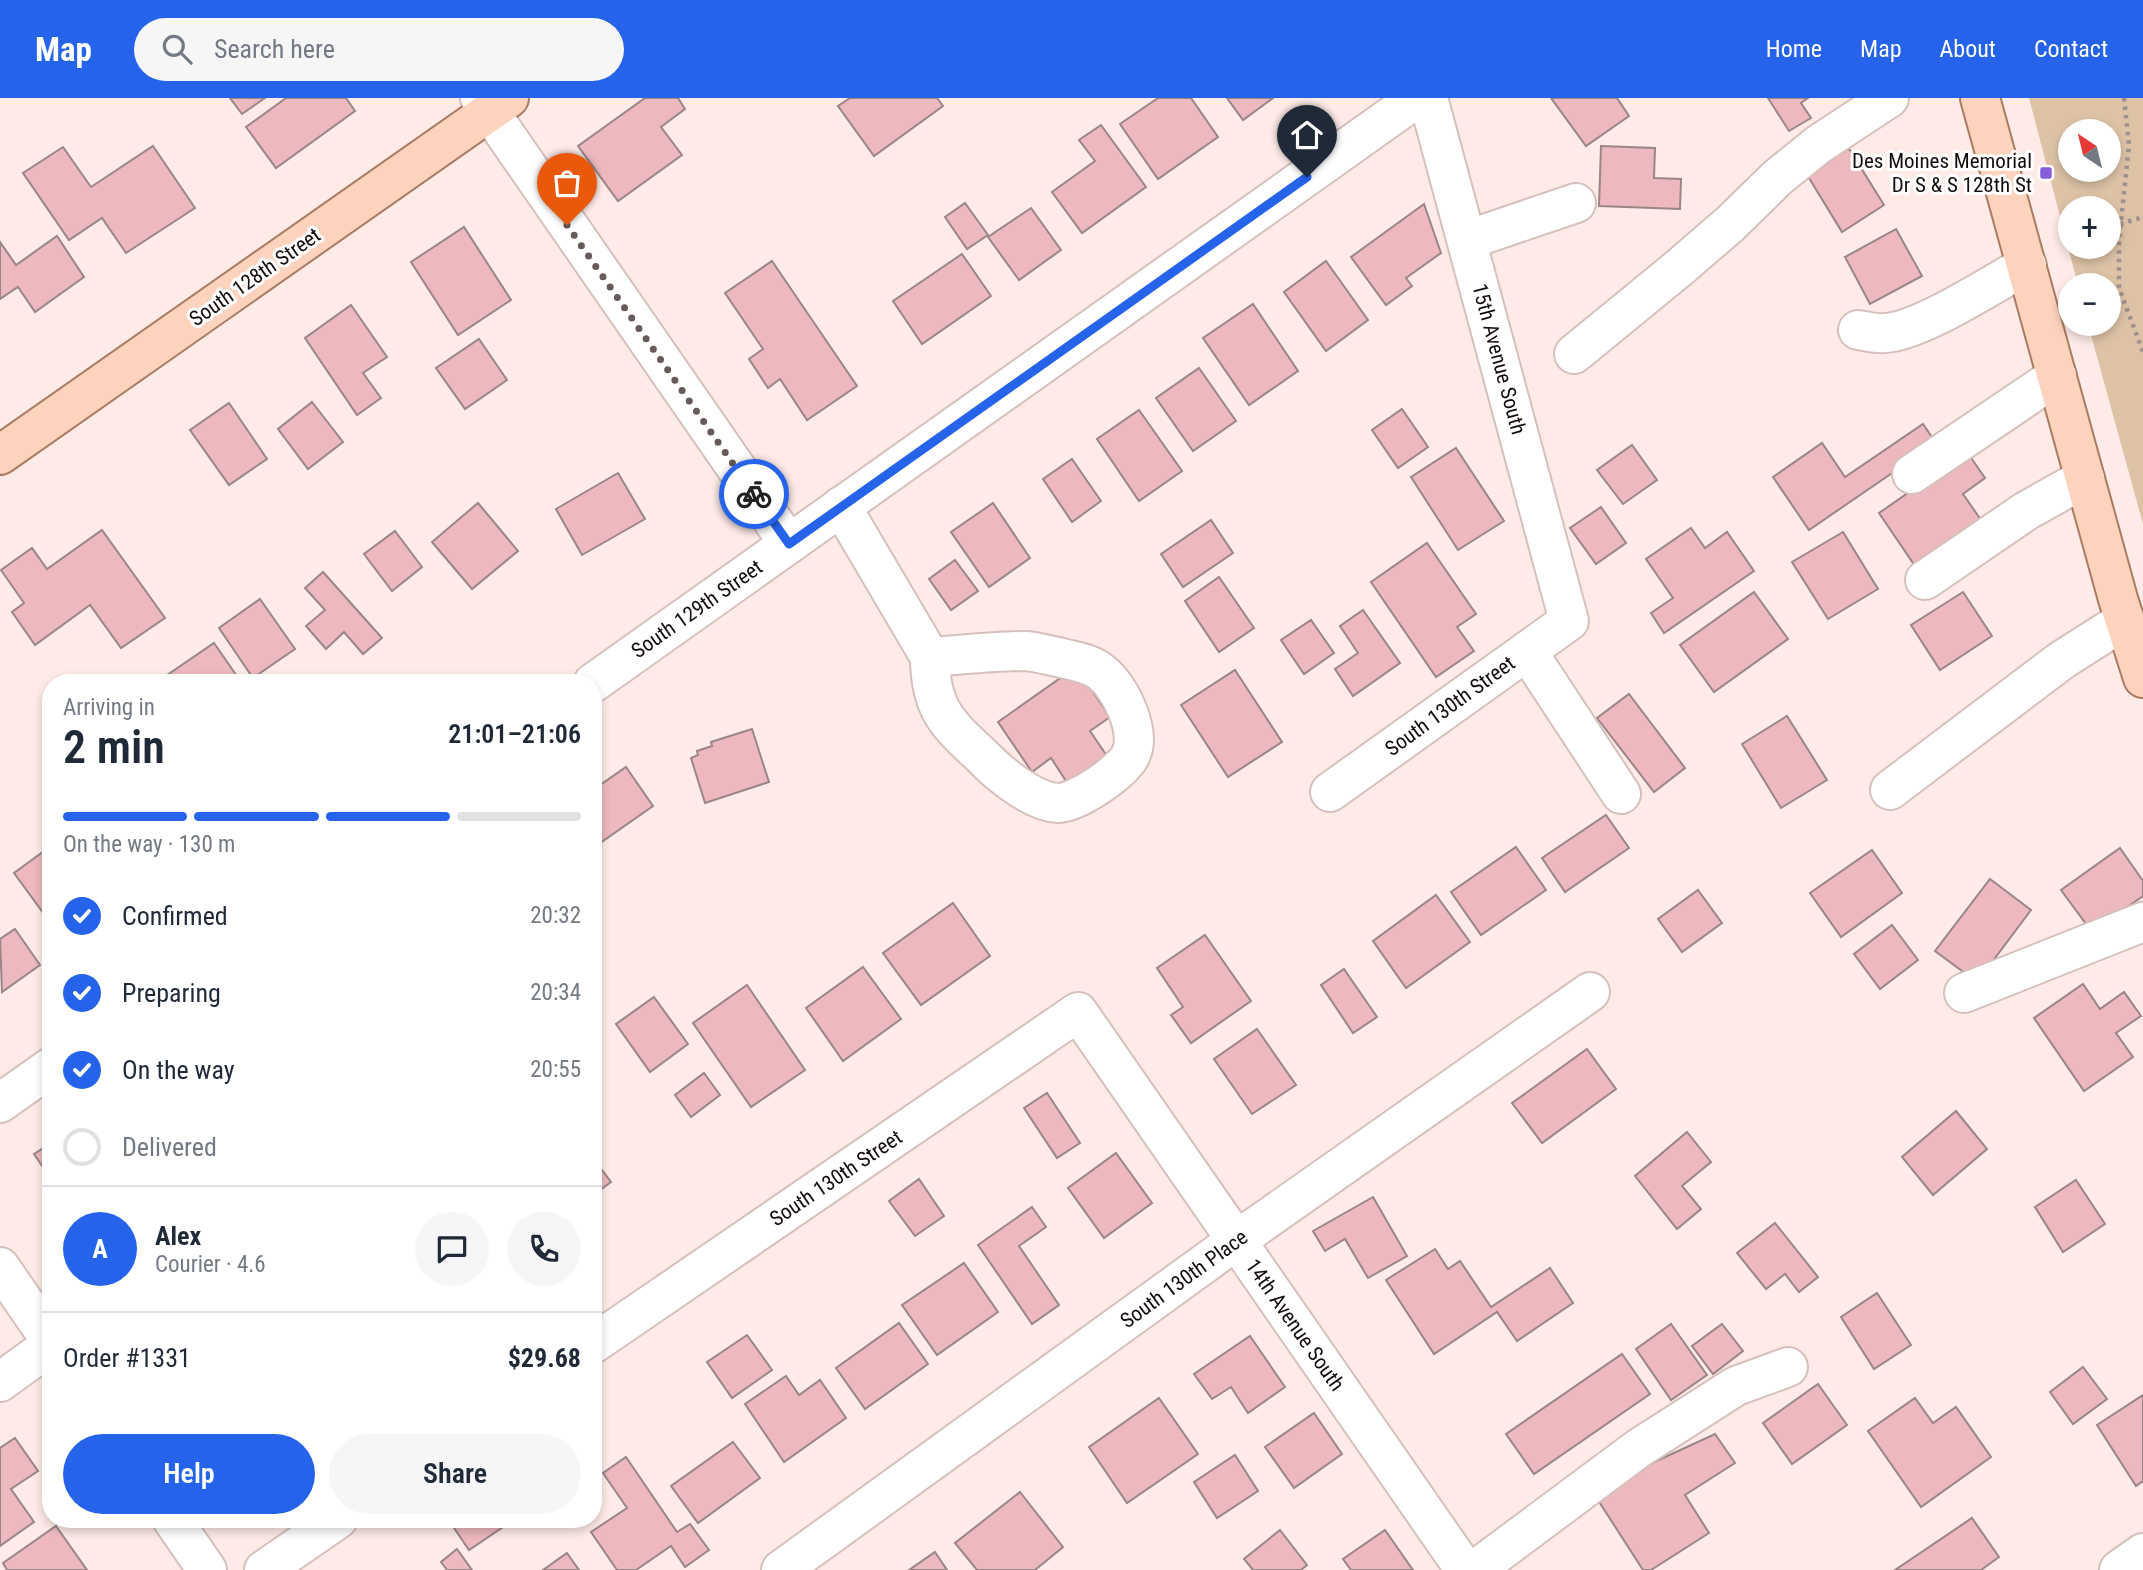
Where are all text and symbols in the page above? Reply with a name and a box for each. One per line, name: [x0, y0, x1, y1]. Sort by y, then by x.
search box: [134, 18, 624, 81]
text: Map: [35, 30, 92, 69]
icon: search: [158, 30, 196, 68]
text: Search here: [214, 34, 335, 64]
text: Home: [1766, 35, 1822, 63]
text: Map: [1860, 35, 1902, 63]
text: About: [1940, 35, 1996, 63]
text: Contact: [2034, 35, 2108, 63]
pin: [1277, 105, 1337, 177]
icon: home: [1288, 116, 1326, 154]
north arrow: [2058, 119, 2121, 182]
map controls: [2058, 119, 2121, 336]
place label: Des Moines Memorial Dr S & S 128th St: [1852, 149, 2032, 197]
pin: [537, 153, 597, 225]
icon: bag: [548, 164, 586, 202]
marker: Des Moines Memorial Dr S & S 128th St: [2038, 165, 2054, 181]
button: +: [2058, 196, 2121, 259]
street label: South 128th Street: [185, 223, 325, 331]
button: −: [2058, 273, 2121, 336]
street label: 15th Avenue South: [1467, 281, 1531, 437]
courier: [719, 459, 789, 529]
icon: bike: [735, 475, 773, 513]
street label: South 129th Street: [627, 555, 767, 663]
street label: South 130th Street: [1381, 651, 1519, 761]
text: Arriving in: [63, 694, 155, 721]
text: 21:01–21:06: [448, 719, 581, 749]
text: 2 min: [63, 720, 165, 774]
text: On the way · 130 m: [63, 831, 235, 858]
icon: check: [63, 897, 101, 935]
text: Confirmed: [122, 901, 228, 931]
text: 20:32: [530, 902, 581, 929]
icon: check: [63, 974, 101, 1012]
text: Preparing: [122, 978, 221, 1008]
text: 20:34: [530, 979, 581, 1006]
icon: check: [63, 1051, 101, 1089]
text: On the way: [122, 1055, 235, 1085]
text: 20:55: [530, 1056, 581, 1083]
street label: South 130th Street: [765, 1125, 907, 1231]
text: Delivered: [122, 1132, 217, 1162]
button: chat: [415, 1212, 489, 1286]
button: phone: [507, 1212, 581, 1286]
text: Alex: [155, 1221, 201, 1251]
street label: South 130th Place: [1116, 1225, 1252, 1333]
text: A: [92, 1234, 108, 1264]
text: Courier · 4.6: [155, 1251, 266, 1278]
street label: 14th Avenue South: [1241, 1255, 1349, 1395]
text: Order #1331: [63, 1343, 191, 1373]
text: $29.68: [508, 1343, 581, 1373]
button: Help: [63, 1434, 315, 1514]
button: Share: [329, 1434, 581, 1514]

